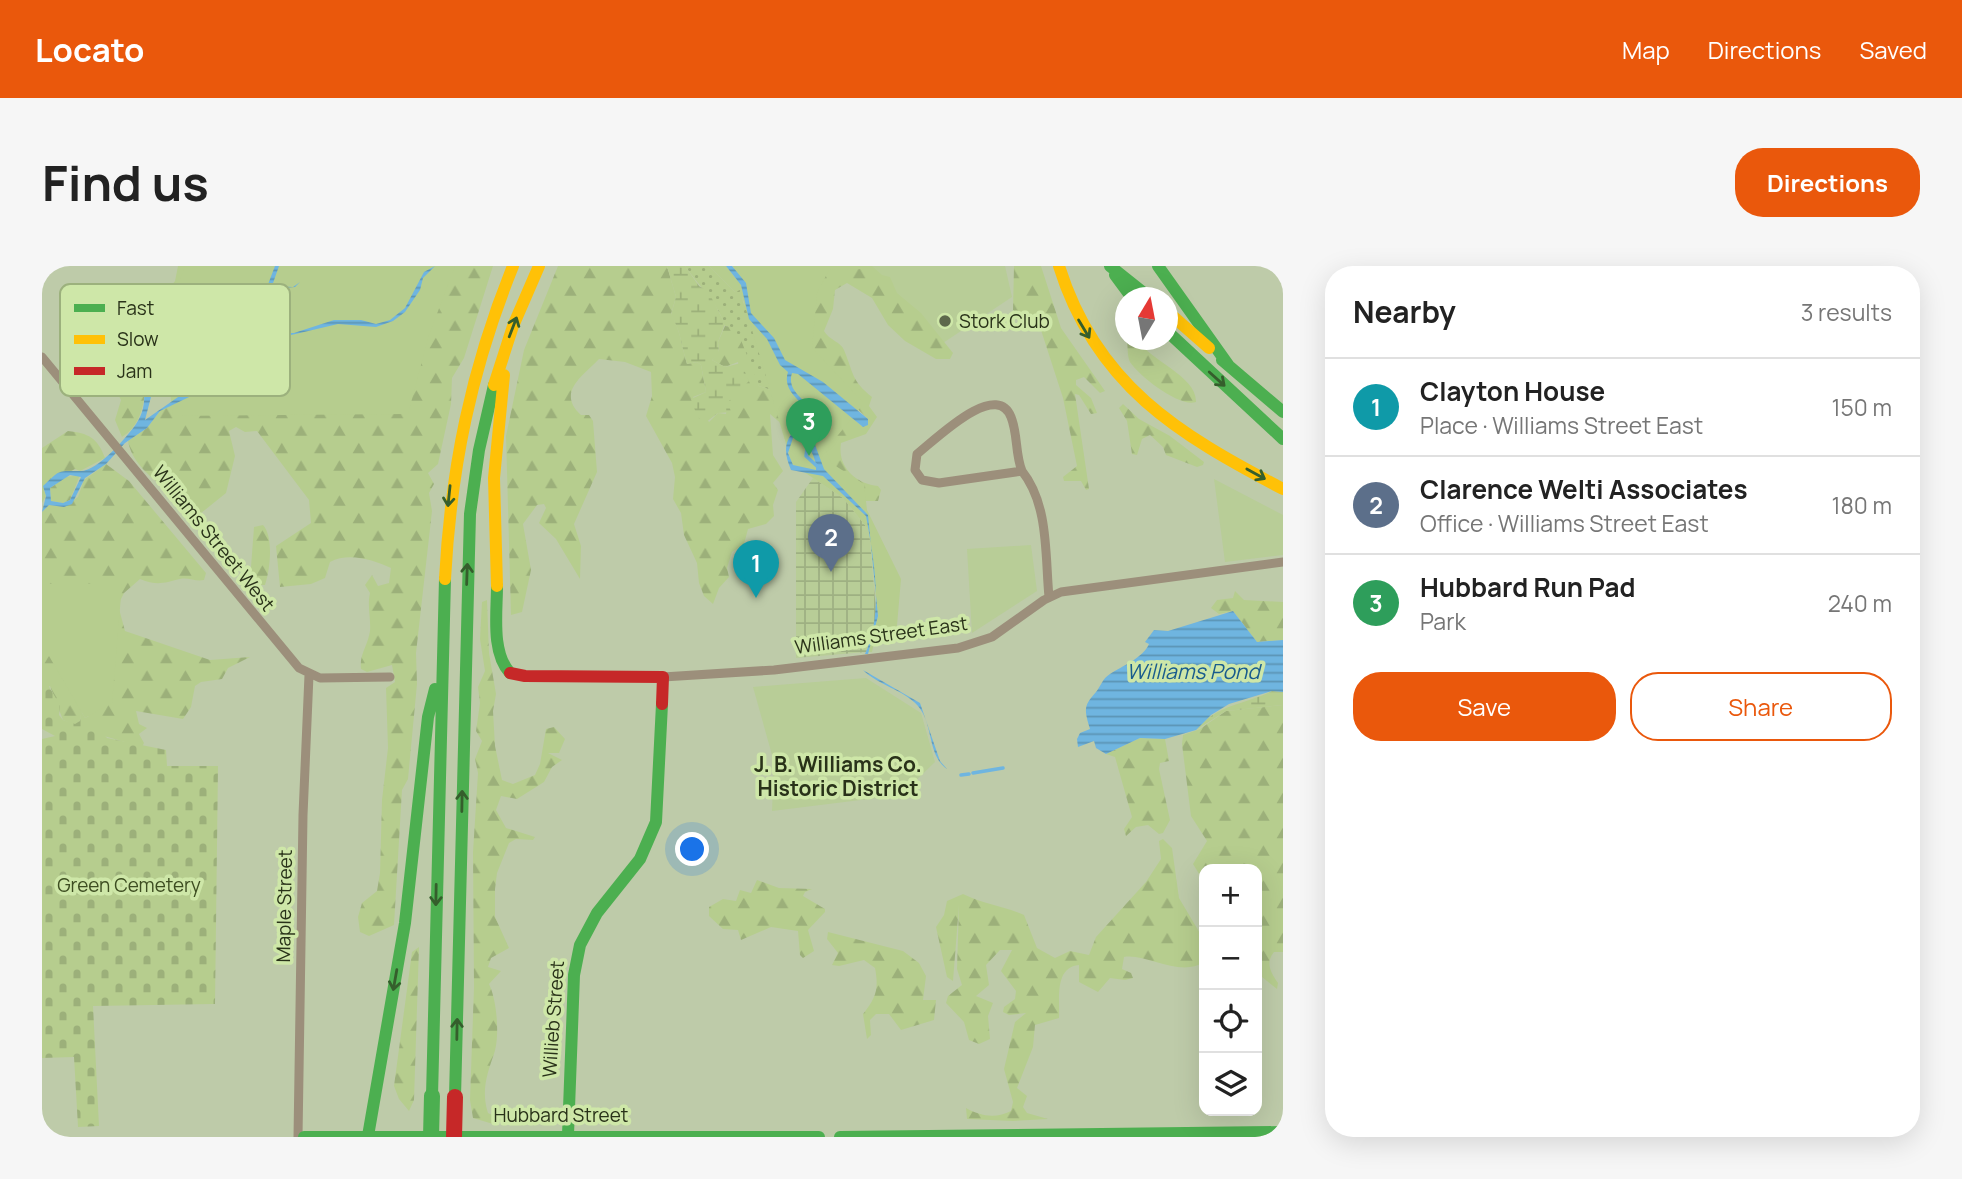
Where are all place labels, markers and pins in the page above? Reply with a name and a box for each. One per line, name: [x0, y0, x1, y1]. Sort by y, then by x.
place label: Stork Club: [959, 308, 1050, 334]
marker: Stork Club: [937, 313, 953, 329]
pin: 3: [786, 398, 832, 456]
pin: 2: [808, 514, 854, 572]
pin: 1: [733, 540, 779, 598]

